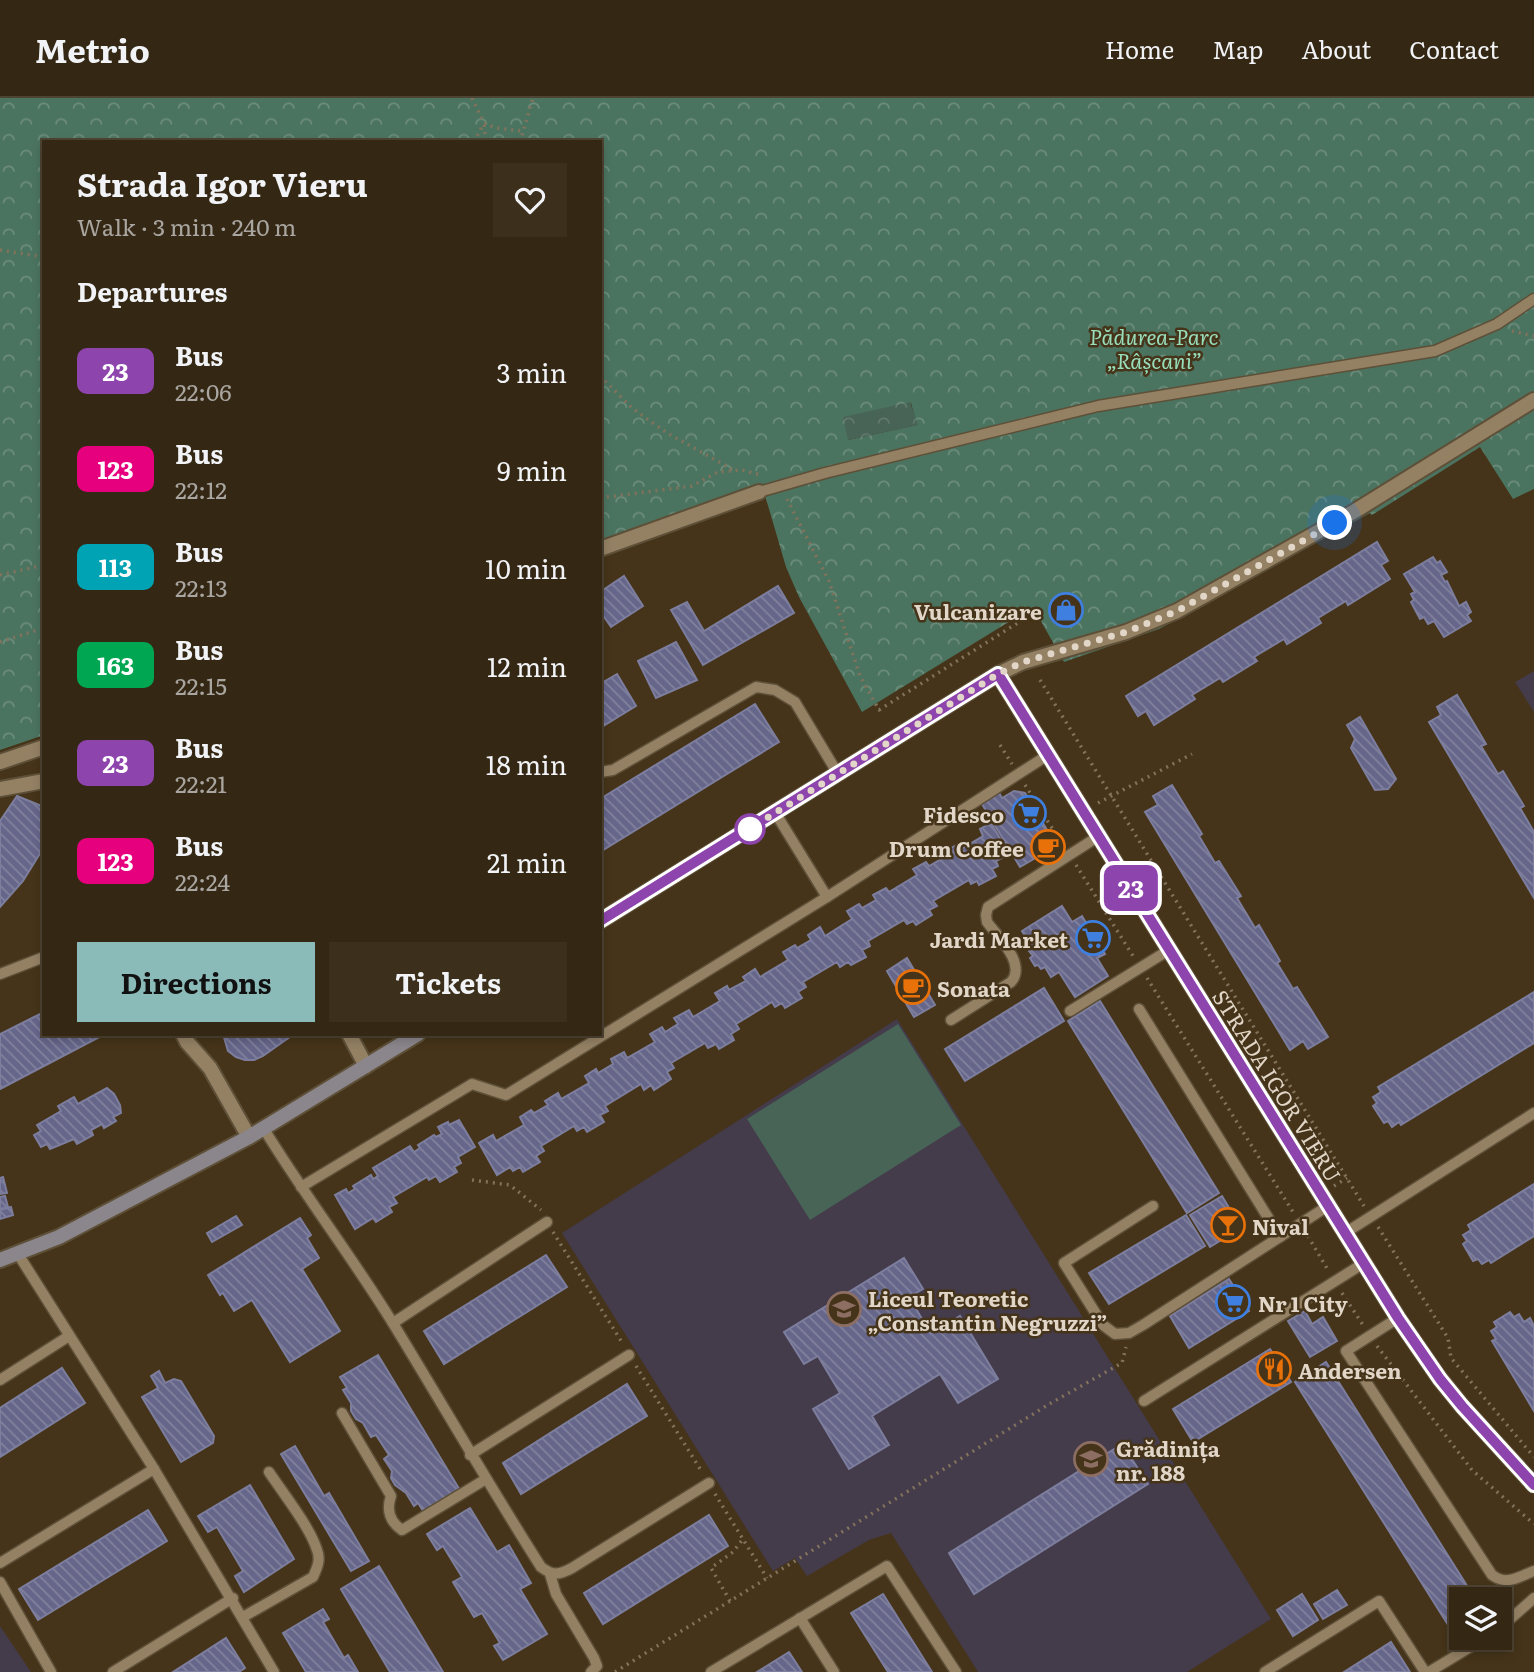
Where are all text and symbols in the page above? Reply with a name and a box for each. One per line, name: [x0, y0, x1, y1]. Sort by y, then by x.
text: Metrio: [35, 24, 150, 73]
text: Home: [1105, 31, 1174, 66]
text: Map: [1212, 31, 1263, 66]
text: About: [1301, 31, 1371, 66]
text: Contact: [1409, 31, 1499, 66]
text: Strada Igor Vieru: [77, 158, 368, 207]
button: heart: [493, 163, 567, 237]
text: Walk · 3 min · 240 m: [77, 209, 296, 243]
text: Departures: [77, 271, 228, 310]
park label: Pădurea-Parc „Râșcani”: [1089, 320, 1219, 375]
text: Bus: [175, 335, 223, 374]
text: 3 min: [497, 352, 567, 391]
text: 23: [102, 353, 129, 388]
text: 22:06: [175, 374, 232, 408]
text: Bus: [175, 433, 223, 472]
text: 9 min: [497, 450, 567, 489]
text: 123: [97, 451, 134, 486]
text: 22:12: [175, 472, 227, 506]
your location: [1317, 505, 1352, 540]
text: Bus: [175, 531, 223, 570]
text: 10 min: [485, 548, 567, 587]
text: 113: [99, 549, 132, 584]
text: 22:13: [175, 570, 228, 604]
shop icon: Vulcanizare: [1047, 591, 1085, 629]
place label: Vulcanizare: [914, 595, 1042, 626]
text: Bus: [175, 629, 223, 668]
text: 12 min: [487, 646, 567, 685]
text: 163: [97, 647, 134, 682]
text: 22:15: [175, 668, 227, 702]
text: Bus: [175, 727, 223, 766]
text: 18 min: [486, 744, 567, 783]
text: 23: [102, 745, 129, 780]
text: 22:21: [175, 766, 227, 800]
supermarket icon: Fidesco: [1010, 794, 1048, 832]
place label: Fidesco: [923, 798, 1004, 829]
unlabelled marker: [735, 814, 765, 844]
text: Bus: [175, 825, 223, 864]
cafe icon: Drum Coffee: [1029, 828, 1067, 866]
place label: Drum Coffee: [889, 832, 1024, 863]
text: 21 min: [487, 842, 567, 881]
text: 123: [97, 843, 134, 878]
text: 22:24: [175, 864, 230, 898]
line badge: 23: [1100, 865, 1162, 911]
text: 23: [1118, 870, 1144, 905]
supermarket icon: Jardi Market: [1074, 919, 1112, 957]
place label: Jardi Market: [930, 923, 1069, 954]
button: Directions: [77, 942, 315, 1022]
button: Tickets: [329, 942, 567, 1022]
cafe icon: Sonata: [894, 968, 932, 1006]
place label: Sonata: [937, 972, 1011, 1003]
street label: STRADA IGOR VIERU: [1206, 983, 1350, 1187]
bar icon: Nival: [1209, 1206, 1247, 1244]
place label: Nival: [1252, 1210, 1309, 1241]
place label: Liceul Teoretic „Constantin Negruzzi”: [868, 1282, 1108, 1337]
supermarket icon: Nr 1 City: [1214, 1283, 1252, 1321]
place label: Nr 1 City: [1258, 1287, 1348, 1318]
school or university icon: Liceul Teoretic „Constantin Negruzzi”: [825, 1290, 863, 1328]
restaurant icon: Andersen: [1255, 1350, 1293, 1388]
place label: Andersen: [1298, 1354, 1402, 1385]
place label: Grădinița nr. 188: [1116, 1432, 1221, 1487]
school or university icon: Grădinița nr. 188: [1072, 1440, 1110, 1478]
map controls: [1449, 1587, 1512, 1650]
button: layers: [1449, 1587, 1512, 1650]

